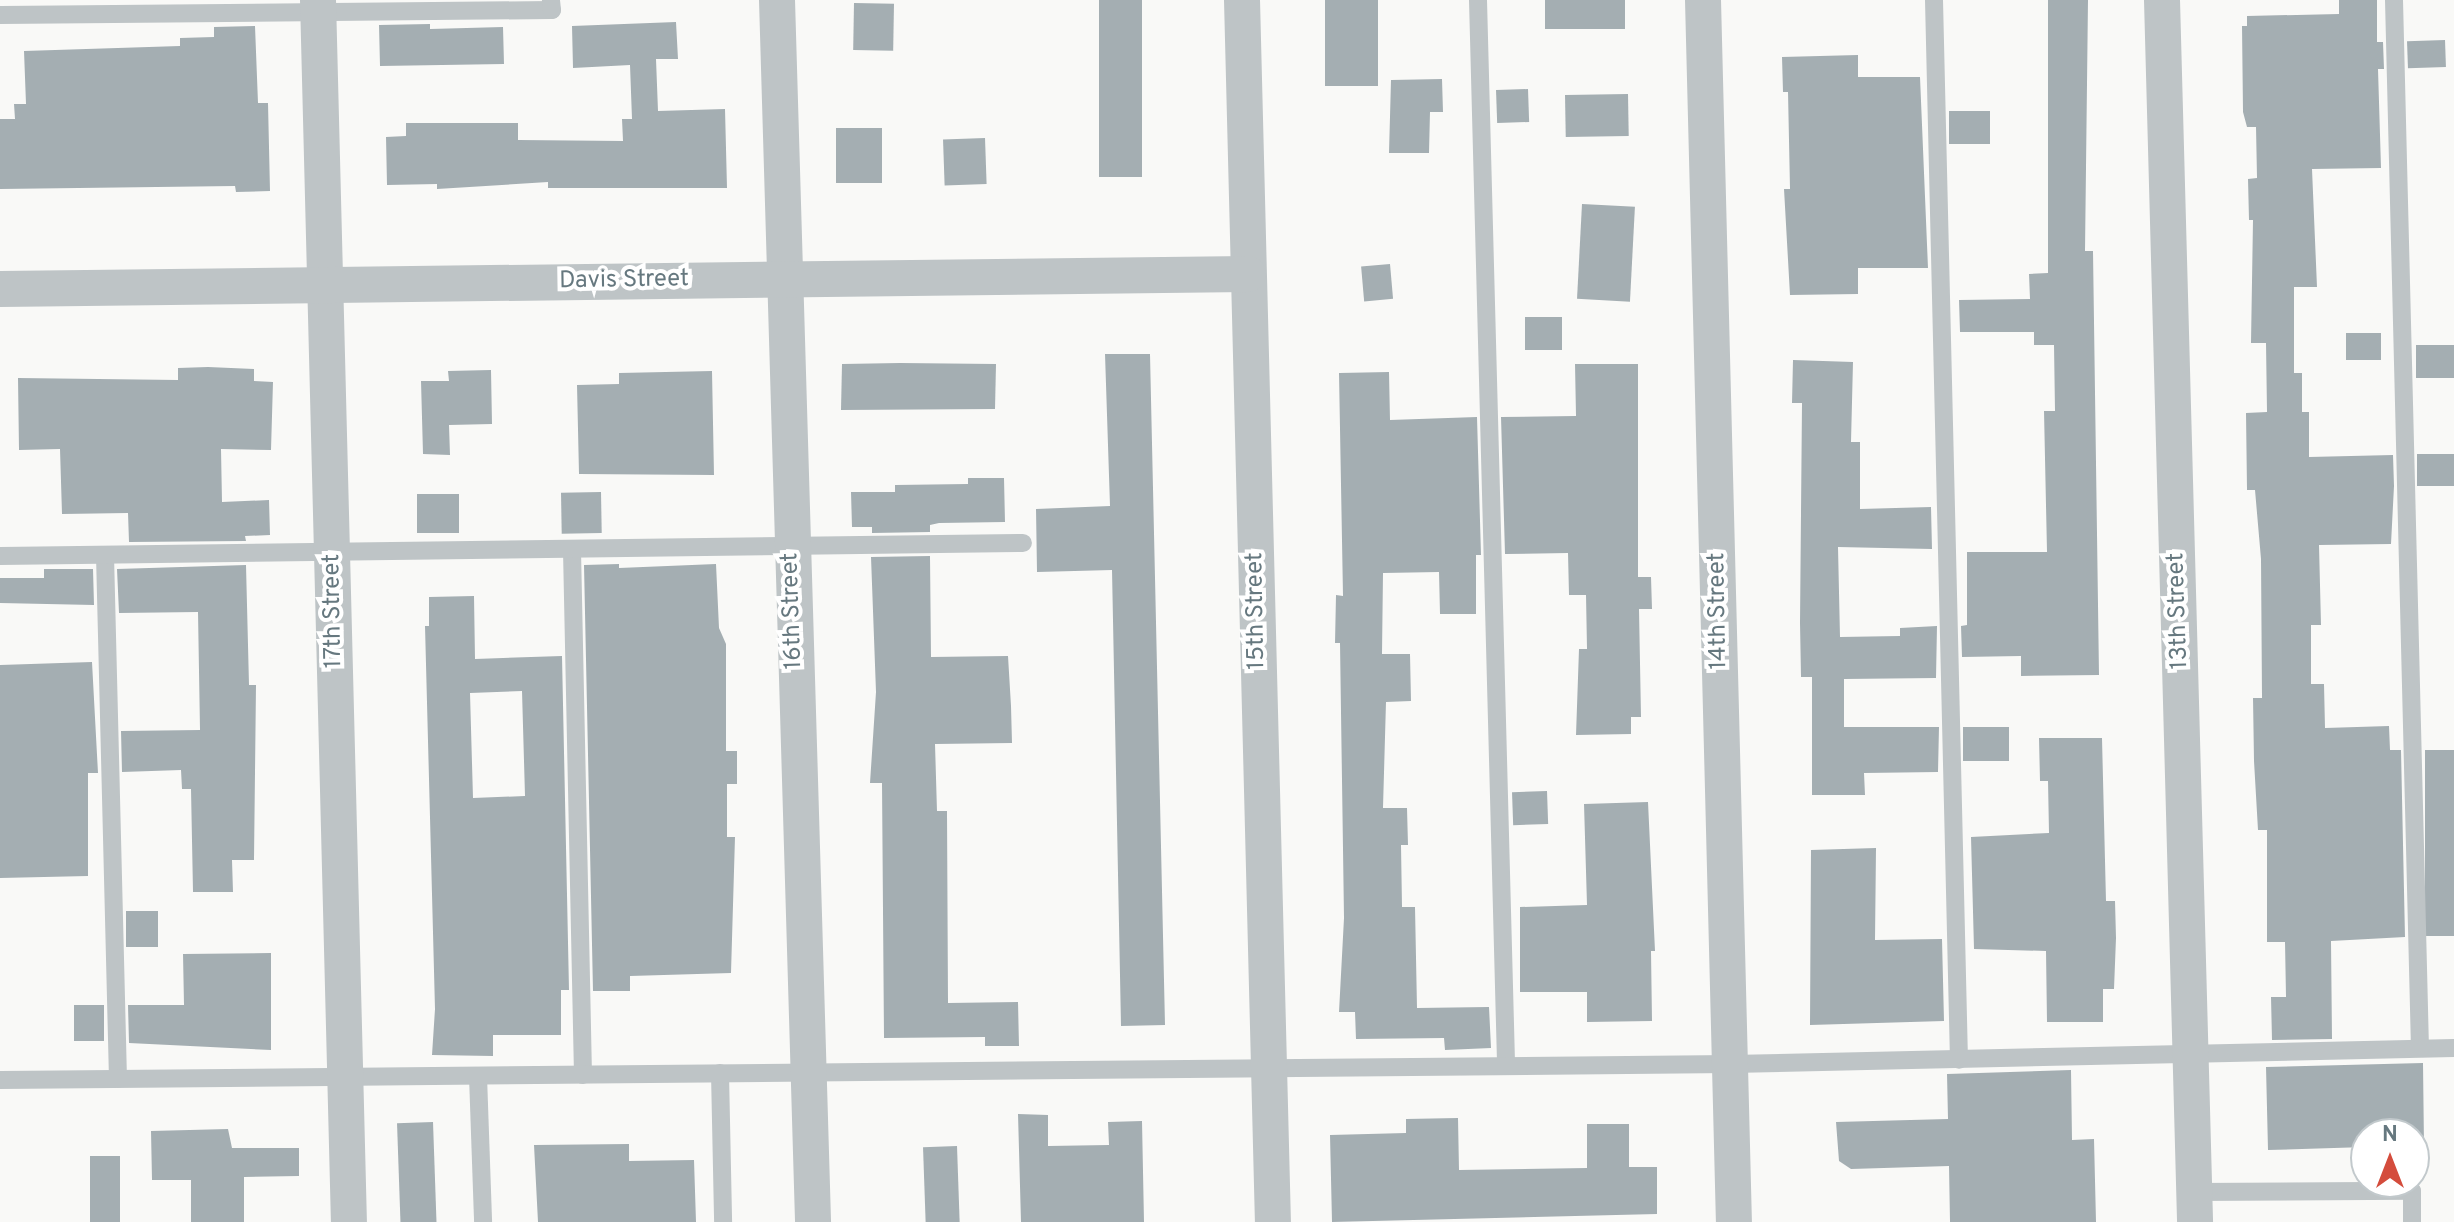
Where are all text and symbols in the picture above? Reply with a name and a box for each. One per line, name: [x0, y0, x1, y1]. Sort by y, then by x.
street label: Davis Street: [559, 265, 689, 297]
street label: 16th Street: [777, 552, 809, 670]
street label: 15th Street: [1242, 552, 1272, 670]
street label: 14th Street: [1704, 552, 1734, 670]
street label: 13th Street: [2163, 552, 2195, 670]
street label: 17th Street: [319, 554, 349, 668]
north arrow: [2350, 1118, 2430, 1198]
text: N: [2382, 1122, 2398, 1149]

